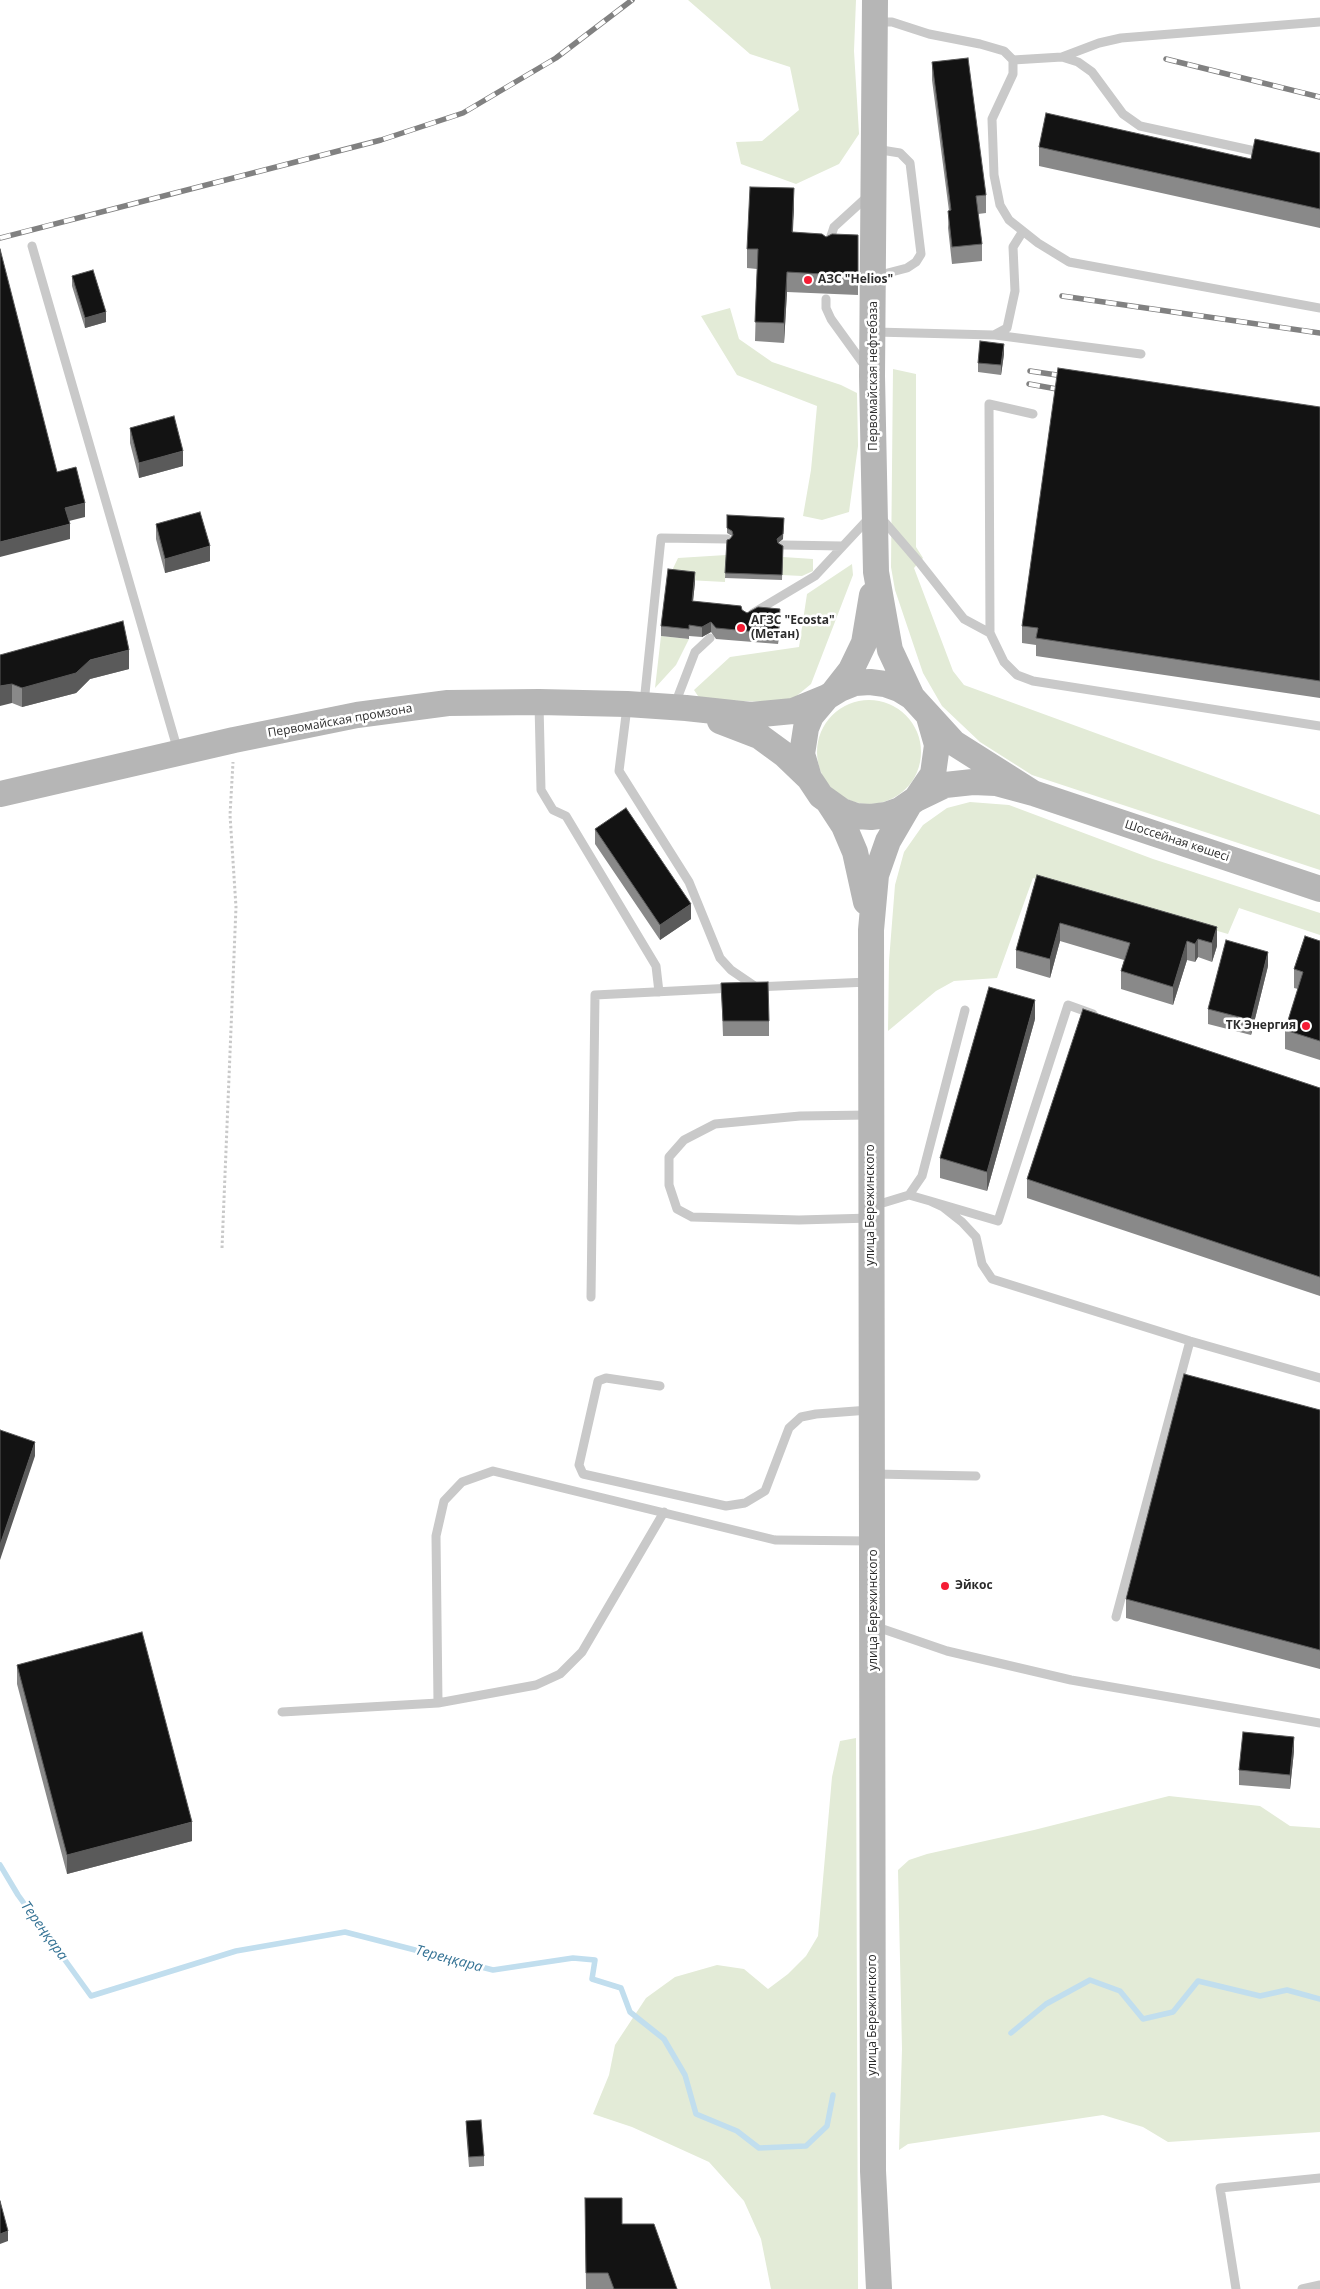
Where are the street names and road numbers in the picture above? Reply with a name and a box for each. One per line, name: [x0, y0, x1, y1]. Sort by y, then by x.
street label: Первомайская нефтебаза: [867, 301, 881, 451]
street label: Первомайская промзона: [267, 701, 413, 741]
street label: Шоссейная көшесі: [1123, 817, 1231, 865]
street label: улица Бережинского: [864, 1144, 878, 1266]
street label: улица Бережинского: [867, 1549, 881, 1671]
street label: улица Бережинского: [866, 1954, 880, 2076]

